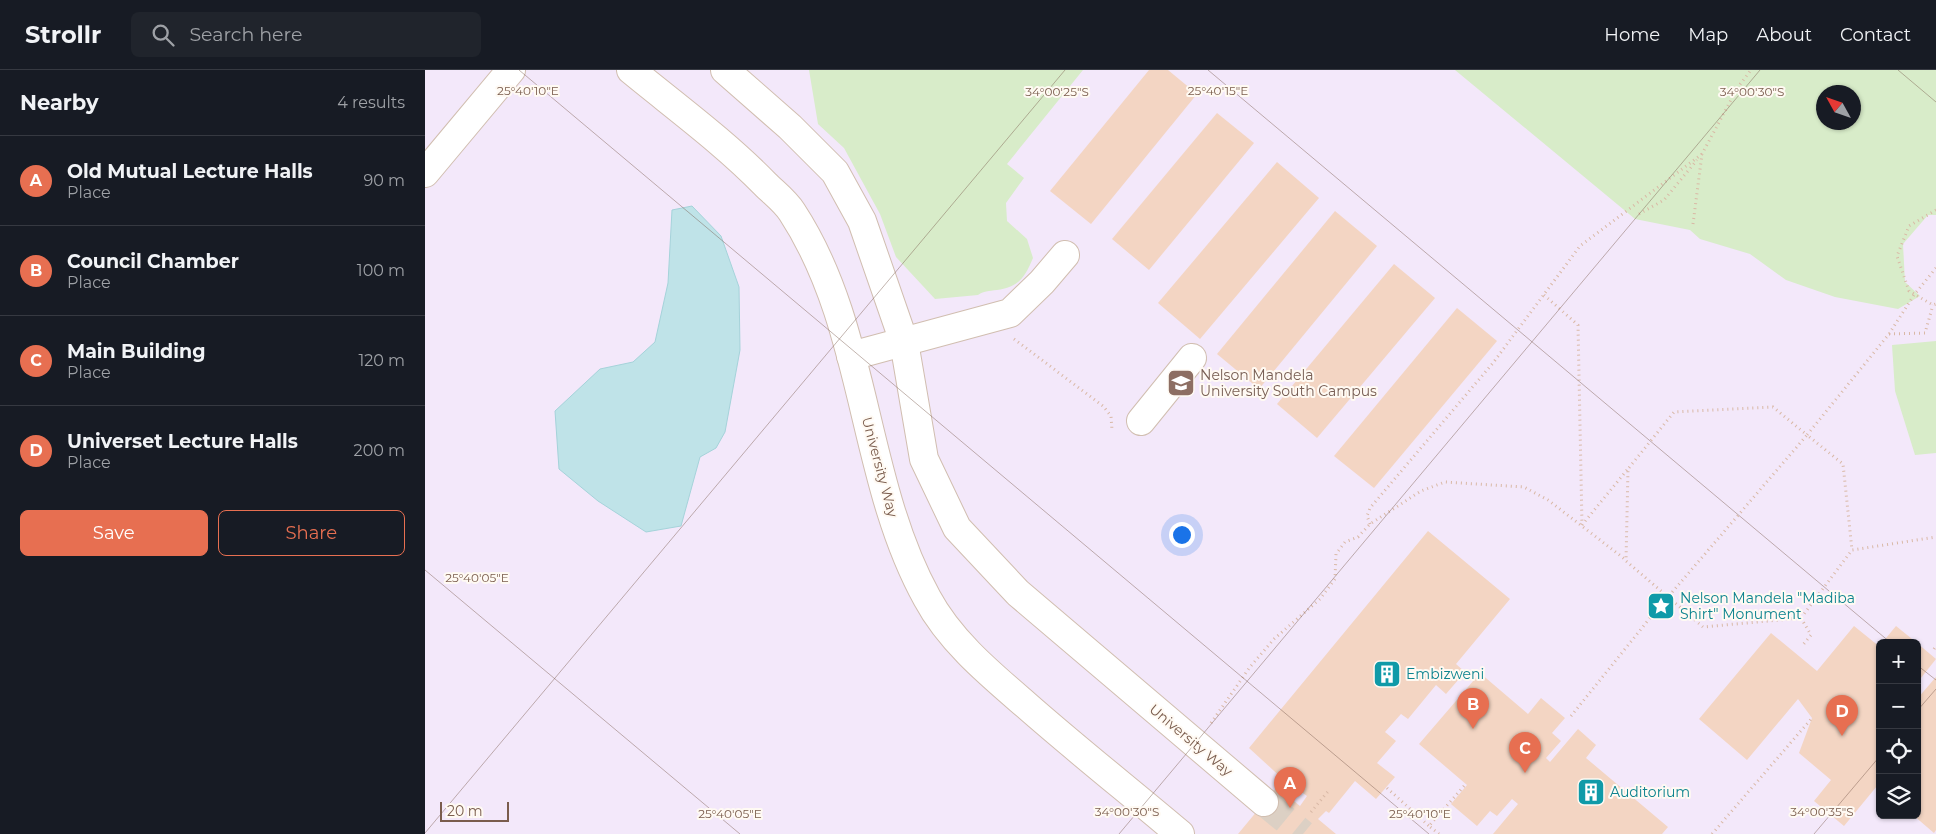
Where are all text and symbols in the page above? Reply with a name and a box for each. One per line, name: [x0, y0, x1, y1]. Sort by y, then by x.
search box: [131, 12, 481, 57]
text: Strollr: [25, 20, 101, 49]
icon: search: [149, 21, 177, 49]
text: Search here: [189, 23, 302, 46]
text: Home: [1604, 24, 1660, 46]
text: Map: [1688, 24, 1728, 46]
text: About: [1756, 24, 1812, 46]
text: Contact: [1840, 24, 1911, 46]
text: 25°40'10"E: [497, 83, 559, 98]
text: 25°40'15"E: [1188, 83, 1248, 98]
text: 34°00'25"S: [1025, 84, 1089, 99]
text: 34°00'30"S: [1720, 84, 1784, 99]
north arrow: [1816, 85, 1861, 130]
text: Nearby: [20, 90, 99, 115]
text: 4 results: [337, 93, 405, 112]
text: Old Mutual Lecture Halls: [67, 160, 313, 183]
text: A: [30, 171, 42, 190]
text: 90 m: [363, 171, 405, 190]
text: Place: [67, 183, 111, 202]
text: Council Chamber: [67, 250, 239, 273]
text: B: [30, 261, 42, 280]
text: 100 m: [357, 261, 405, 280]
text: Place: [67, 273, 111, 292]
text: Main Building: [67, 340, 206, 363]
text: C: [30, 351, 42, 370]
text: 120 m: [358, 351, 405, 370]
text: Place: [67, 363, 111, 382]
place label: Nelson Mandela University South Campus: [1200, 366, 1377, 400]
school or university icon: Nelson Mandela University South Campus: [1166, 368, 1196, 398]
street label: University Way: [858, 415, 902, 519]
text: Universet Lecture Halls: [67, 430, 298, 453]
text: D: [29, 441, 43, 460]
text: 200 m: [354, 441, 405, 460]
text: Place: [67, 453, 111, 472]
button: Save: [20, 510, 208, 556]
button: Share: [218, 510, 405, 556]
your location: [1169, 522, 1195, 548]
text: 25°40'05"E: [445, 570, 509, 585]
place label: Nelson Mandela "Madiba Shirt" Monument: [1680, 589, 1855, 623]
place icon: Nelson Mandela "Madiba Shirt" Monument: [1646, 591, 1676, 621]
map controls: [1876, 639, 1921, 819]
button: +: [1876, 639, 1921, 684]
building icon: Embizweni: [1372, 659, 1402, 689]
place label: Embizweni: [1406, 665, 1484, 683]
button: −: [1876, 684, 1921, 729]
pin: B: [1457, 688, 1489, 729]
pin: D: [1826, 695, 1858, 736]
street label: University Way: [1146, 700, 1237, 780]
button: locate: [1876, 729, 1921, 774]
pin: C: [1509, 732, 1541, 773]
pin: A: [1274, 767, 1306, 808]
button: layers: [1876, 774, 1921, 819]
building icon: Auditorium: [1576, 777, 1606, 807]
place label: Auditorium: [1610, 783, 1690, 801]
scale bar: [440, 799, 509, 822]
text: 20 m: [447, 802, 483, 820]
text: 34°00'30"S: [1095, 804, 1159, 819]
text: 34°00'35"S: [1790, 804, 1854, 819]
text: 25°40'05"E: [698, 806, 762, 821]
text: 25°40'10"E: [1389, 806, 1451, 821]

